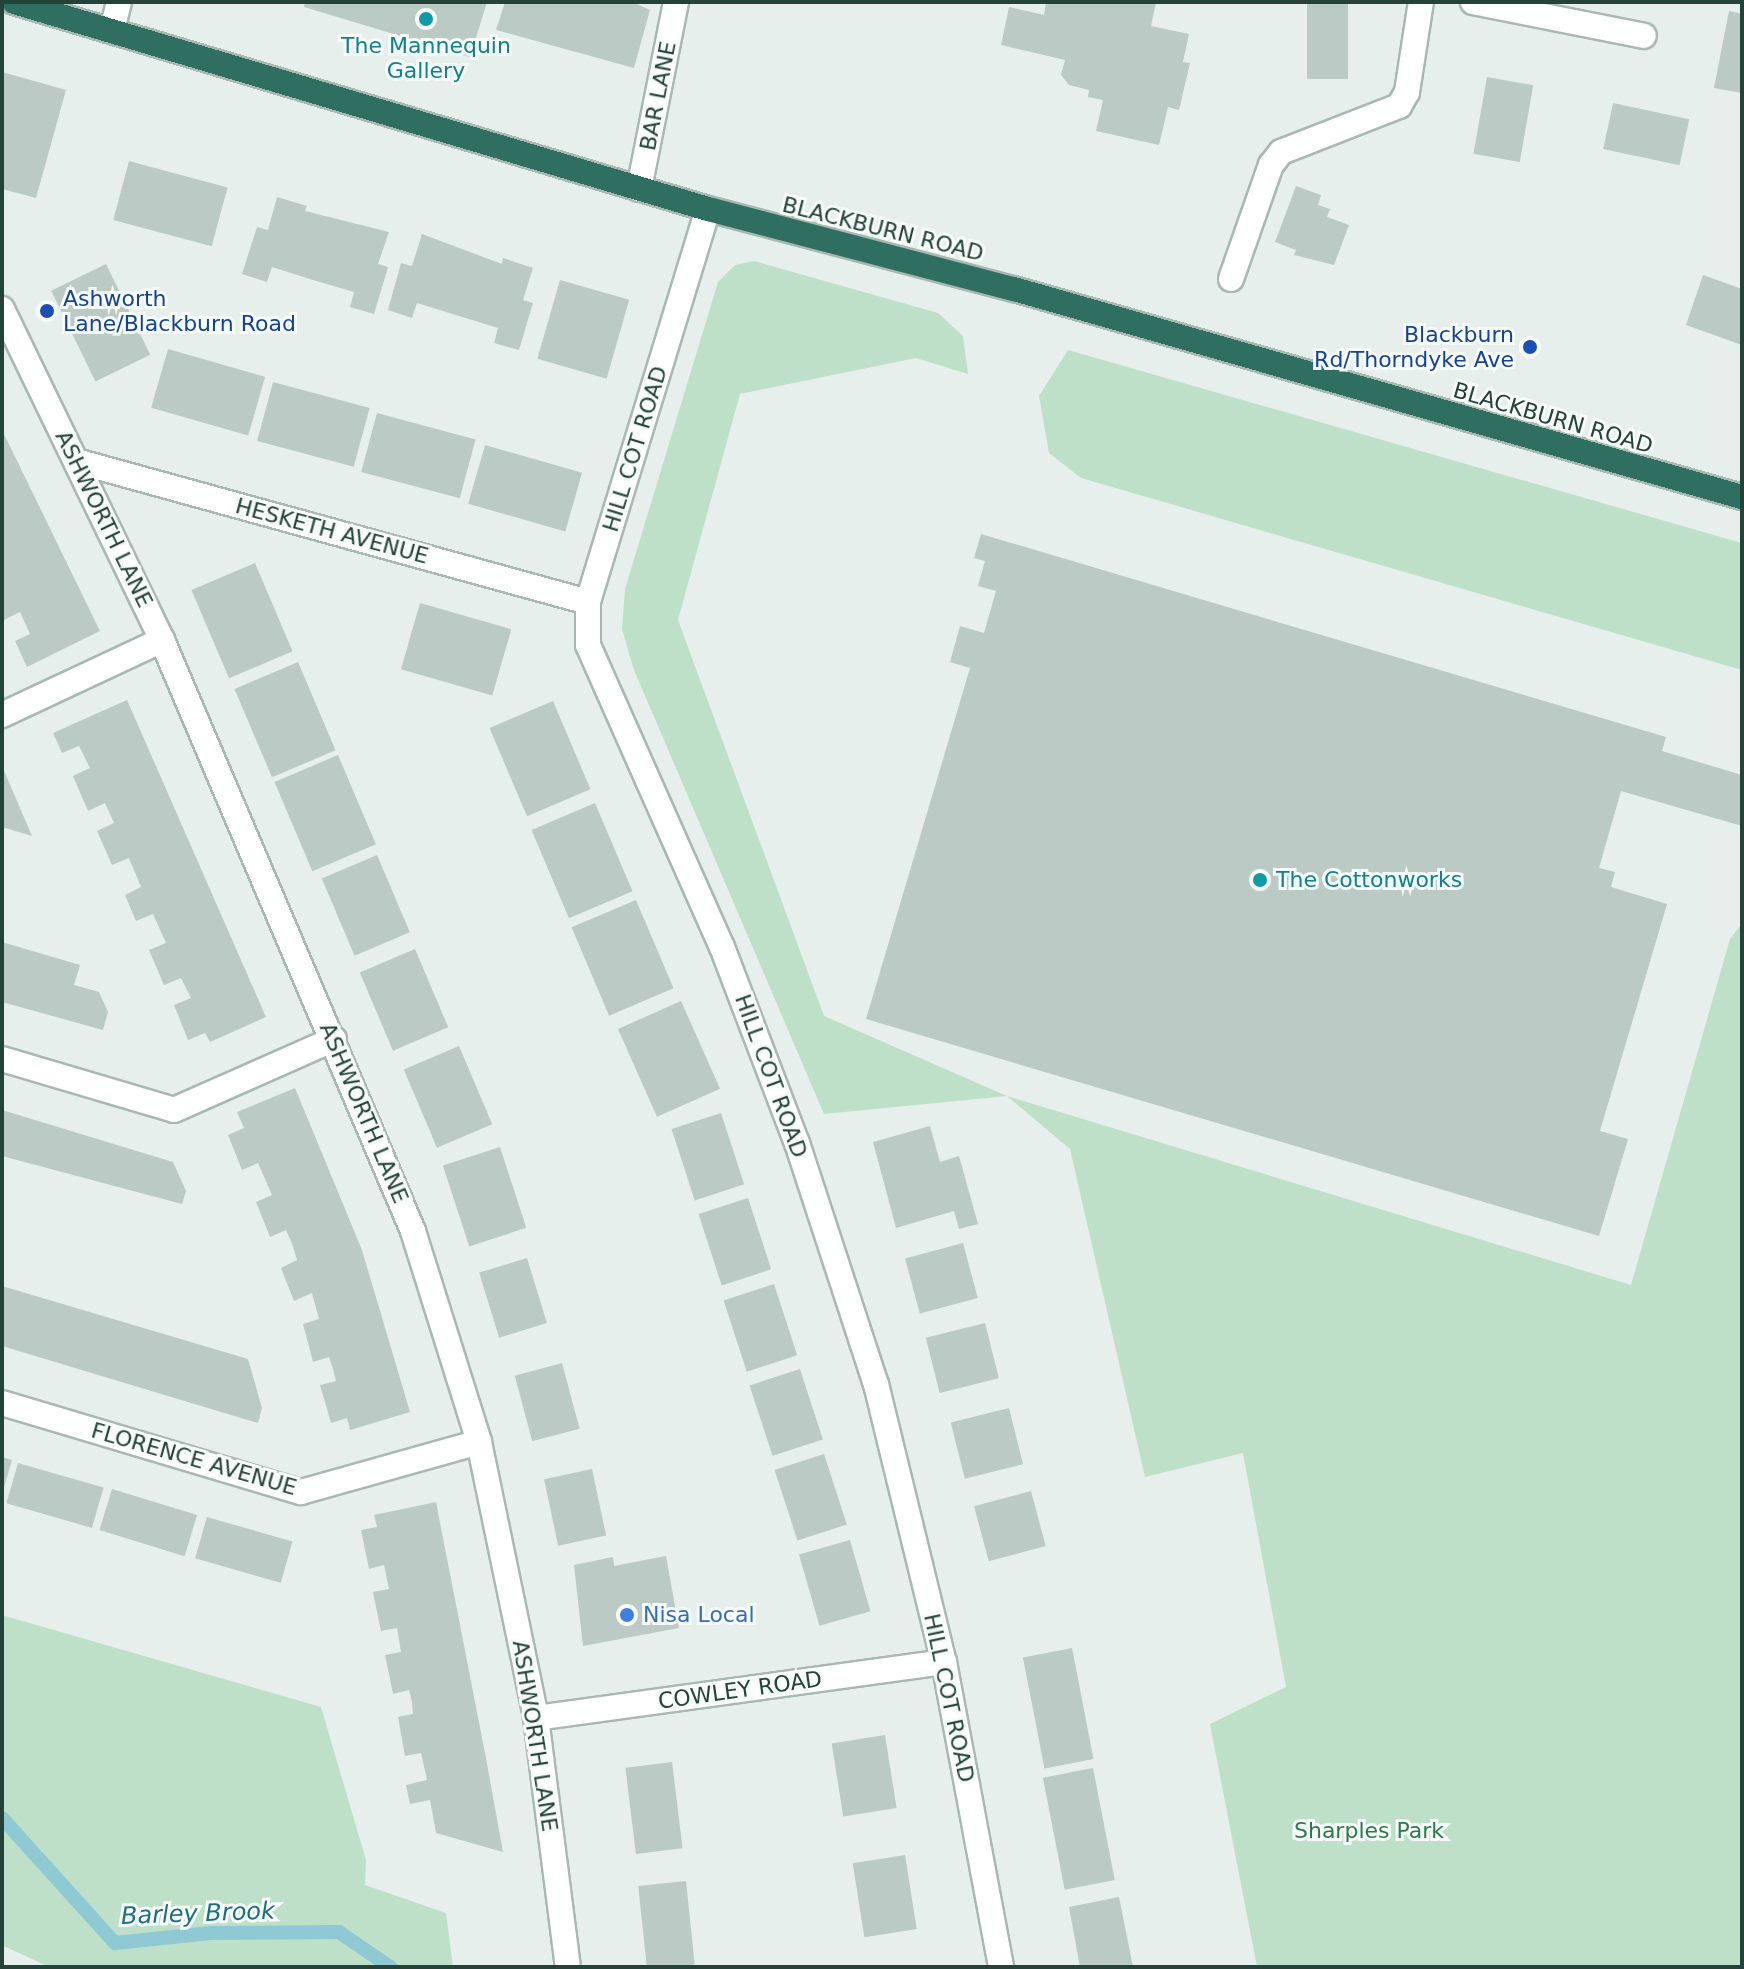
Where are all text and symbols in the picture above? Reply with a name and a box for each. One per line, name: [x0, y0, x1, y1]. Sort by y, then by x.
marker: The Mannequin Gallery: [417, 10, 435, 28]
place label: The Mannequin Gallery: [341, 32, 511, 84]
street label: BAR LANE: [634, 39, 682, 153]
street label: BLACKBURN ROAD: [780, 191, 986, 267]
place label: Ashworth Lane/Blackburn Road: [63, 285, 296, 336]
marker: Ashworth Lane/Blackburn Road: [38, 302, 56, 320]
place label: Blackburn Rd/Thorndyke Ave: [1314, 321, 1514, 372]
marker: Blackburn Rd/Thorndyke Ave: [1521, 338, 1539, 356]
street label: HILL COT ROAD: [597, 363, 673, 535]
street label: BLACKBURN ROAD: [1450, 377, 1656, 459]
street label: ASHWORTH LANE: [50, 426, 158, 612]
street label: HESKETH AVENUE: [233, 493, 431, 569]
place label: The Cottonworks: [1276, 867, 1462, 893]
marker: The Cottonworks: [1251, 871, 1269, 889]
street label: HILL COT ROAD: [729, 991, 813, 1161]
street label: ASHWORTH LANE: [314, 1019, 414, 1207]
street label: FLORENCE AVENUE: [88, 1417, 300, 1501]
place label: Nisa Local: [643, 1602, 755, 1628]
marker: Nisa Local: [618, 1606, 636, 1624]
street label: HILL COT ROAD: [918, 1611, 980, 1785]
street label: ASHWORTH LANE: [507, 1638, 563, 1834]
street label: COWLEY ROAD: [656, 1665, 824, 1715]
park label: Sharples Park: [1294, 1818, 1444, 1844]
water label: Barley Brook: [121, 1897, 275, 1931]

